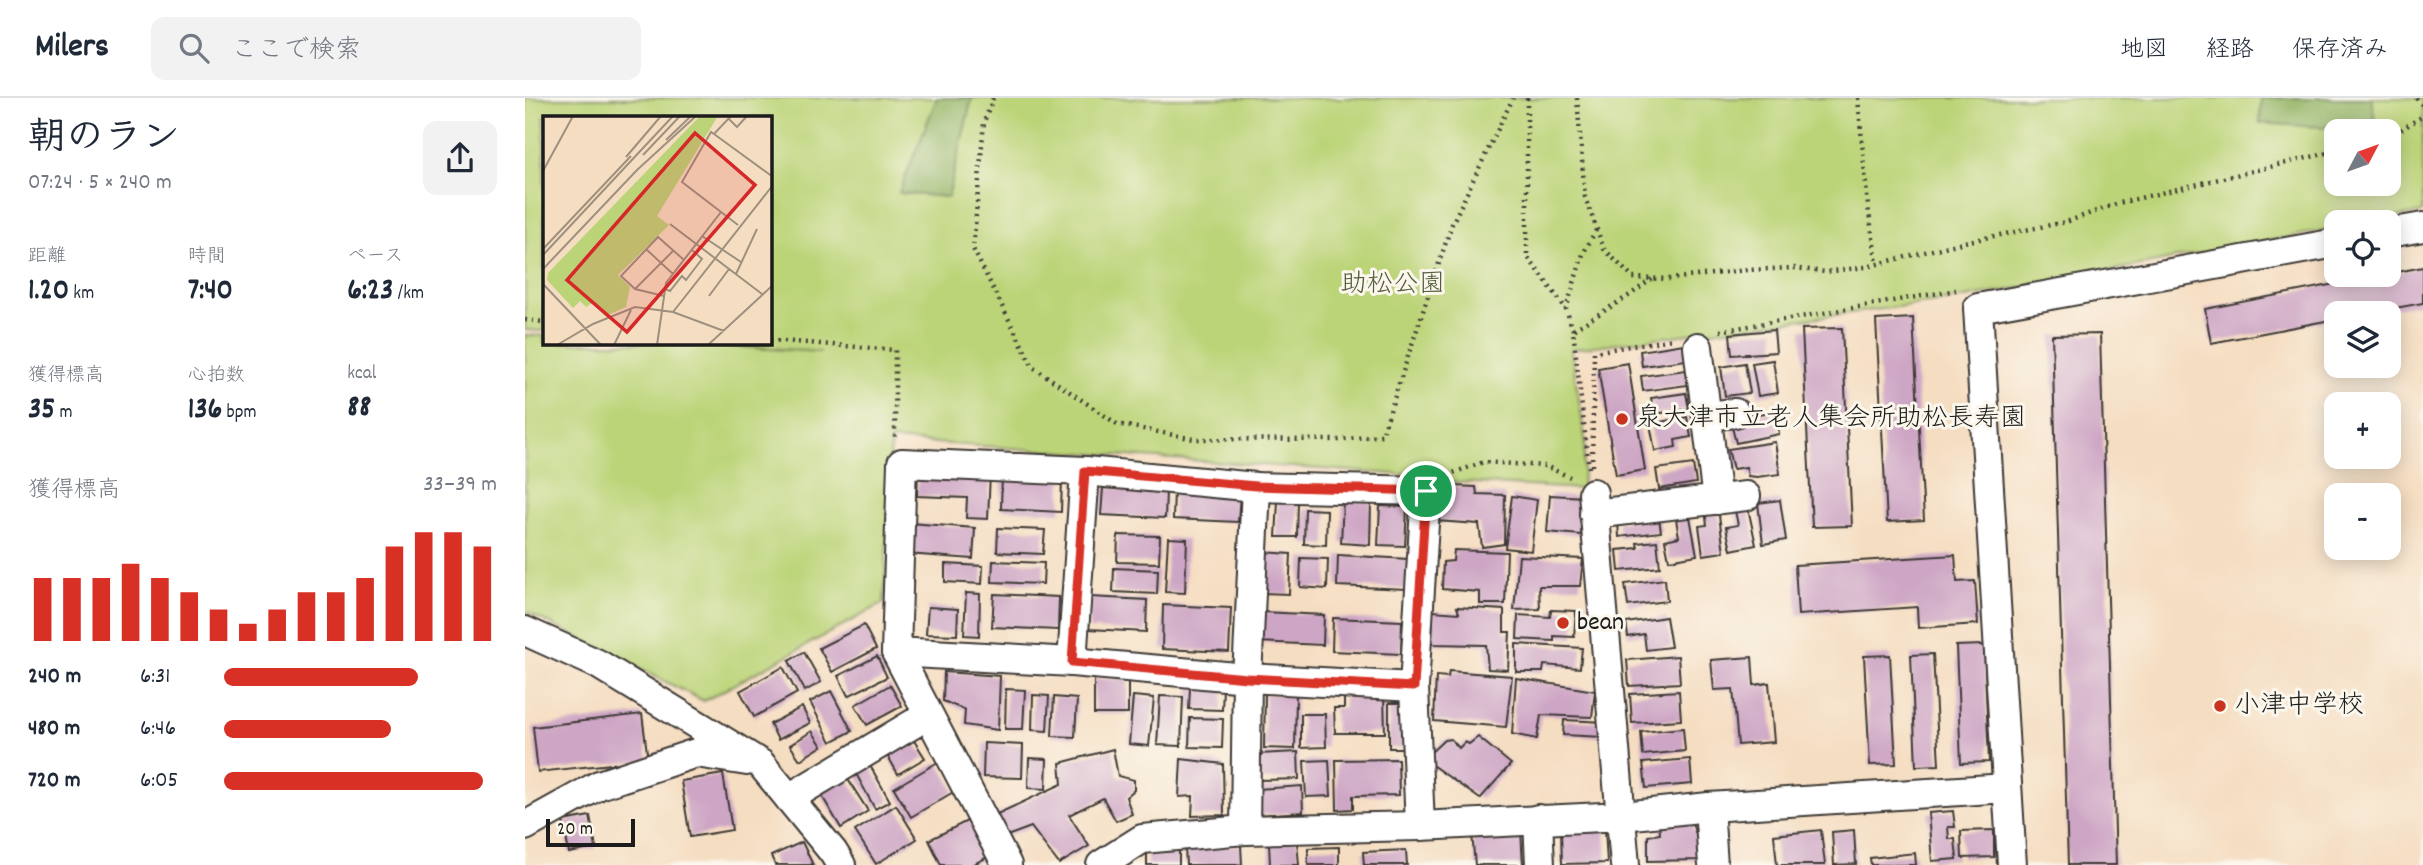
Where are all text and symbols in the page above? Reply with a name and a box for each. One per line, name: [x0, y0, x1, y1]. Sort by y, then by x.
search box: [151, 17, 641, 80]
text: Milers: [35, 25, 109, 72]
icon: search: [175, 29, 213, 67]
text: ここで検索: [231, 33, 361, 70]
text: 地図: [2120, 34, 2168, 68]
text: 経路: [2206, 34, 2254, 68]
text: 保存済み: [2292, 34, 2388, 68]
text: 朝のラン: [28, 113, 180, 168]
inset map: [543, 116, 772, 345]
north arrow: [2324, 119, 2401, 196]
map controls: [2324, 119, 2401, 560]
button: share: [423, 121, 497, 195]
text: 07:24 · 5 × 240 m: [28, 167, 172, 200]
button: locate: [2324, 210, 2401, 287]
text: 距離: [28, 244, 66, 271]
text: 時間: [188, 244, 226, 271]
text: ペース: [347, 244, 403, 271]
park label: 助松公園: [1341, 267, 1445, 304]
text: 1.20: [28, 271, 69, 314]
text: 7:40: [188, 271, 233, 314]
text: 6:23: [347, 271, 393, 314]
text: km: [69, 281, 94, 308]
text: /km: [393, 281, 424, 308]
button: layers: [2324, 301, 2401, 378]
text: kcal: [347, 361, 376, 388]
text: 獲得標高: [28, 363, 104, 390]
text: 心拍数: [188, 363, 245, 390]
text: 88: [347, 388, 371, 431]
text: 35: [28, 390, 55, 433]
text: 136: [188, 390, 222, 433]
button: +: [2324, 392, 2401, 469]
text: m: [55, 400, 73, 427]
text: bpm: [222, 400, 257, 427]
place label: 泉大津市立老人集会所助松長寿園: [1636, 401, 2026, 438]
marker: 泉大津市立老人集会所助松長寿園: [1614, 411, 1630, 427]
pin: [1396, 461, 1456, 521]
text: 33–39 m: [423, 469, 497, 502]
icon: arrive: [1407, 472, 1445, 510]
text: 獲得標高: [28, 475, 120, 508]
button: −: [2324, 483, 2401, 560]
place label: bean: [1577, 605, 1624, 642]
marker: bean: [1555, 615, 1571, 631]
text: 240 m: [28, 661, 81, 694]
text: 6:31: [140, 661, 170, 694]
place label: 小津中学校: [2234, 688, 2364, 725]
marker: 小津中学校: [2212, 698, 2228, 714]
text: 480 m: [28, 713, 80, 746]
text: 6:46: [140, 713, 176, 746]
text: 720 m: [28, 765, 80, 798]
text: 6:05: [140, 765, 178, 798]
scale bar: [546, 816, 635, 848]
text: 20 m: [557, 817, 593, 844]

